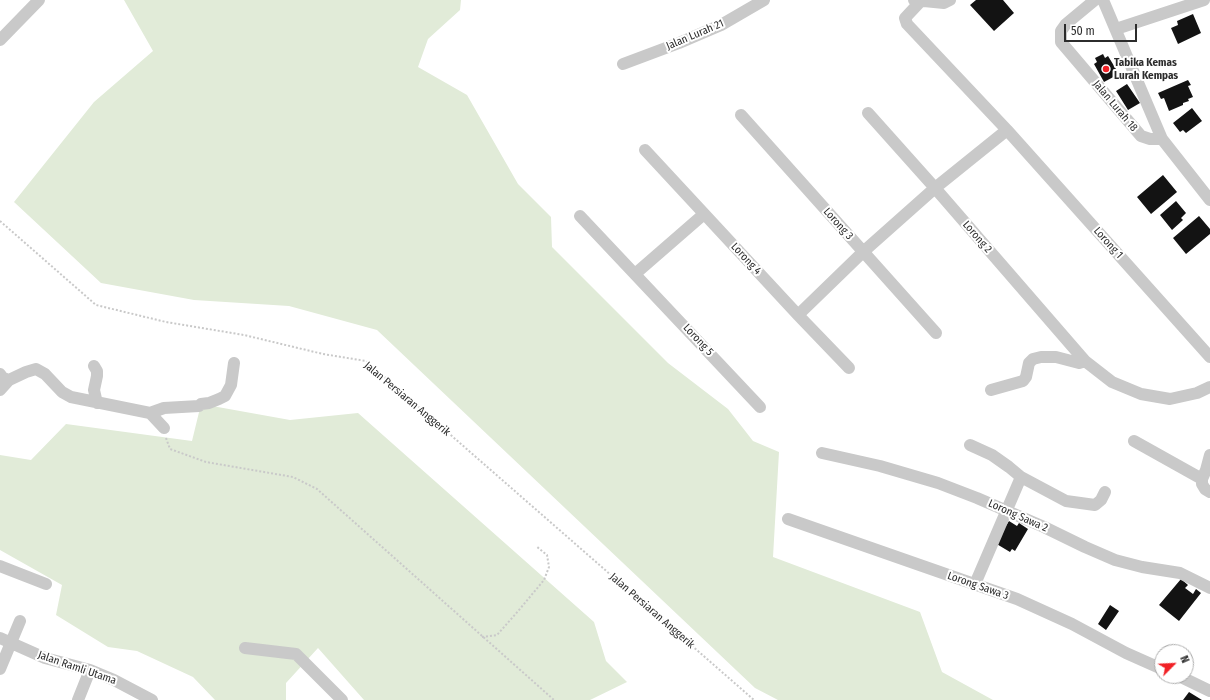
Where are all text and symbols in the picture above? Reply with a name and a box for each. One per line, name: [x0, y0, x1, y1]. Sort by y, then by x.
scale bar: [1066, 16, 1139, 42]
street label: Jalan Lurah 21: [664, 17, 726, 53]
text: 50 m: [1071, 24, 1095, 38]
place label: Tabika Kemas Lurah Kempas: [1114, 56, 1178, 82]
marker: Tabika Kemas Lurah Kempas: [1101, 64, 1111, 74]
street label: Jalan Lurah 18: [1090, 78, 1140, 134]
street label: Lorong 3: [820, 205, 856, 243]
street label: Lorong 2: [960, 218, 994, 256]
street label: Lorong 1: [1091, 225, 1125, 261]
street label: Lorong 4: [728, 240, 764, 278]
street label: Lorong 5: [680, 321, 716, 359]
street label: Jalan Persiaran Anggerik: [361, 359, 453, 439]
street label: Lorong Sawa 2: [986, 497, 1050, 535]
street label: Lorong Sawa 3: [946, 569, 1010, 603]
street label: Jalan Persiaran Anggerik: [607, 570, 697, 652]
north arrow: [1154, 644, 1194, 684]
street label: Jalan Ramli Utama: [36, 648, 118, 688]
text: N: [1177, 654, 1192, 665]

